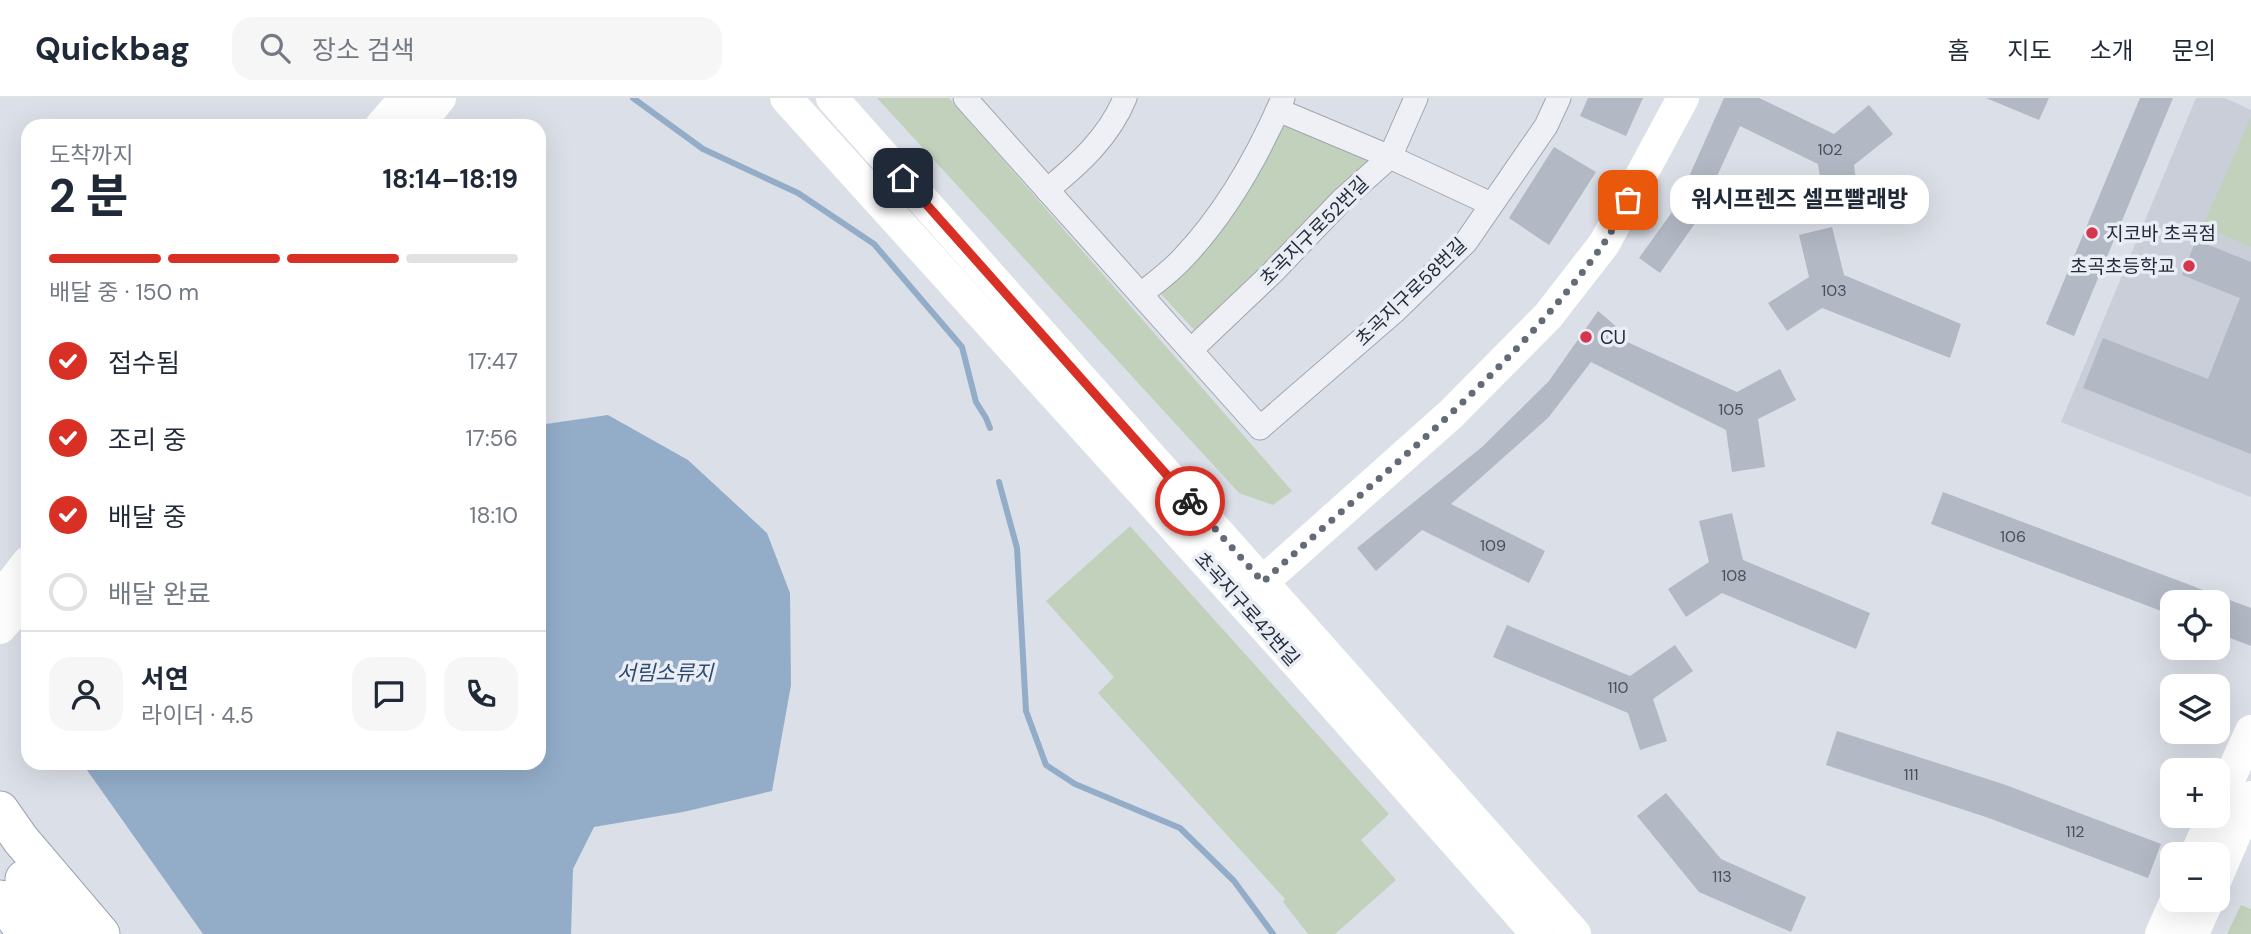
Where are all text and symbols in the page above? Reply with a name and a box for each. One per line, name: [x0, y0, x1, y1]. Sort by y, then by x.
search box: [232, 17, 722, 80]
text: Quickbag: [35, 27, 190, 70]
icon: search: [256, 29, 294, 67]
text: 장소 검색: [312, 33, 415, 67]
text: 홈: [1947, 35, 1969, 66]
text: 지도: [2007, 35, 2052, 66]
text: 소개: [2090, 35, 2134, 66]
text: 문의: [2172, 35, 2216, 66]
house number: 102: [1818, 139, 1843, 160]
text: 도착까지: [49, 140, 134, 170]
pin: [873, 148, 933, 208]
icon: home: [884, 159, 922, 197]
text: 18:14–18:19: [383, 162, 518, 196]
text: 2 분: [49, 166, 129, 226]
pin: [1598, 170, 1658, 230]
street label: 초곡지구로52번길: [1254, 171, 1374, 291]
callout: 워시프렌즈 셀프빨래방: [1670, 176, 1929, 224]
icon: bag: [1609, 181, 1647, 219]
text: 워시프렌즈 셀프빨래방: [1691, 184, 1908, 214]
place label: 지코바 초곡점: [2106, 221, 2216, 246]
marker: 지코바 초곡점: [2084, 225, 2100, 241]
street label: 초곡지구로58번길: [1350, 232, 1472, 352]
place label: 초곡초등학교: [2070, 254, 2175, 279]
marker: 초곡초등학교: [2181, 258, 2197, 274]
text: 배달 중 · 150 m: [49, 277, 199, 307]
house number: 103: [1821, 280, 1847, 301]
place label: CU: [1600, 325, 1626, 350]
marker: CU: [1578, 329, 1594, 345]
icon: check: [49, 342, 87, 380]
text: 접수됨: [108, 346, 180, 380]
text: 17:47: [468, 346, 518, 376]
house number: 105: [1718, 399, 1744, 420]
icon: check: [49, 419, 87, 457]
text: 조리 중: [108, 423, 187, 457]
text: 17:56: [465, 423, 518, 453]
courier: [1155, 466, 1225, 536]
icon: bike: [1171, 482, 1209, 520]
icon: check: [49, 496, 87, 534]
text: 배달 중: [108, 500, 187, 534]
text: 18:10: [469, 500, 518, 530]
house number: 106: [2000, 526, 2026, 547]
house number: 109: [1480, 535, 1506, 556]
street label: 초곡지구로42번길: [1189, 547, 1305, 671]
house number: 108: [1721, 565, 1747, 586]
text: 배달 완료: [108, 577, 211, 611]
map controls: [2160, 590, 2230, 912]
button: locate: [2160, 590, 2230, 660]
button: person: [49, 657, 123, 731]
button: chat: [352, 657, 426, 731]
button: phone: [444, 657, 518, 731]
water label: 서림소류지: [617, 659, 715, 687]
text: 서연: [141, 662, 189, 696]
button: layers: [2160, 674, 2230, 744]
house number: 110: [1608, 677, 1629, 698]
text: 라이더 · 4.5: [141, 700, 254, 730]
button: +: [2160, 758, 2230, 828]
house number: 111: [1904, 764, 1918, 785]
house number: 112: [2065, 821, 2085, 842]
button: −: [2160, 842, 2230, 912]
house number: 113: [1712, 866, 1732, 887]

